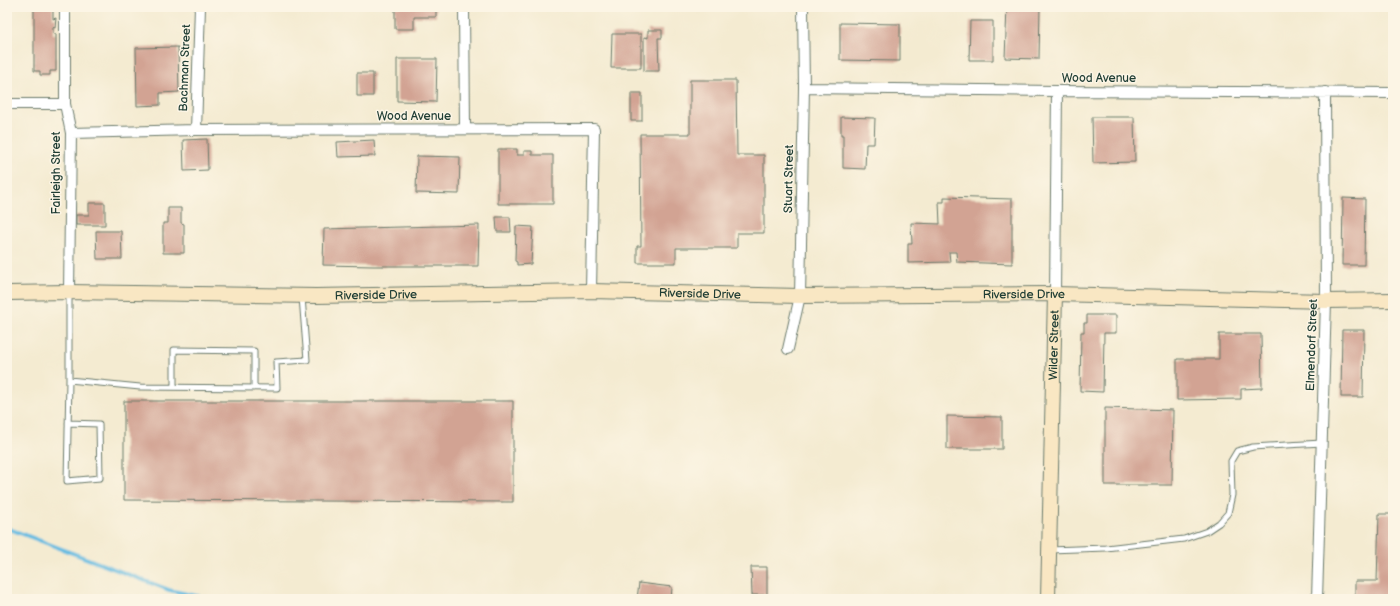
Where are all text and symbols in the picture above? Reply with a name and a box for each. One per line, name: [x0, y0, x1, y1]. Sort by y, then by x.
street label: Bachman Street: [176, 24, 194, 112]
street label: Wood Avenue: [1062, 71, 1136, 86]
street label: Wood Avenue: [377, 109, 451, 124]
street label: Fairleigh Street: [49, 131, 64, 214]
street label: Stuart Street: [781, 144, 797, 213]
street label: Riverside Drive: [659, 285, 741, 302]
street label: Riverside Drive: [983, 286, 1065, 302]
street label: Riverside Drive: [335, 287, 417, 303]
street label: Elmendorf Street: [1303, 298, 1321, 391]
street label: Wilder Street: [1046, 310, 1062, 380]

